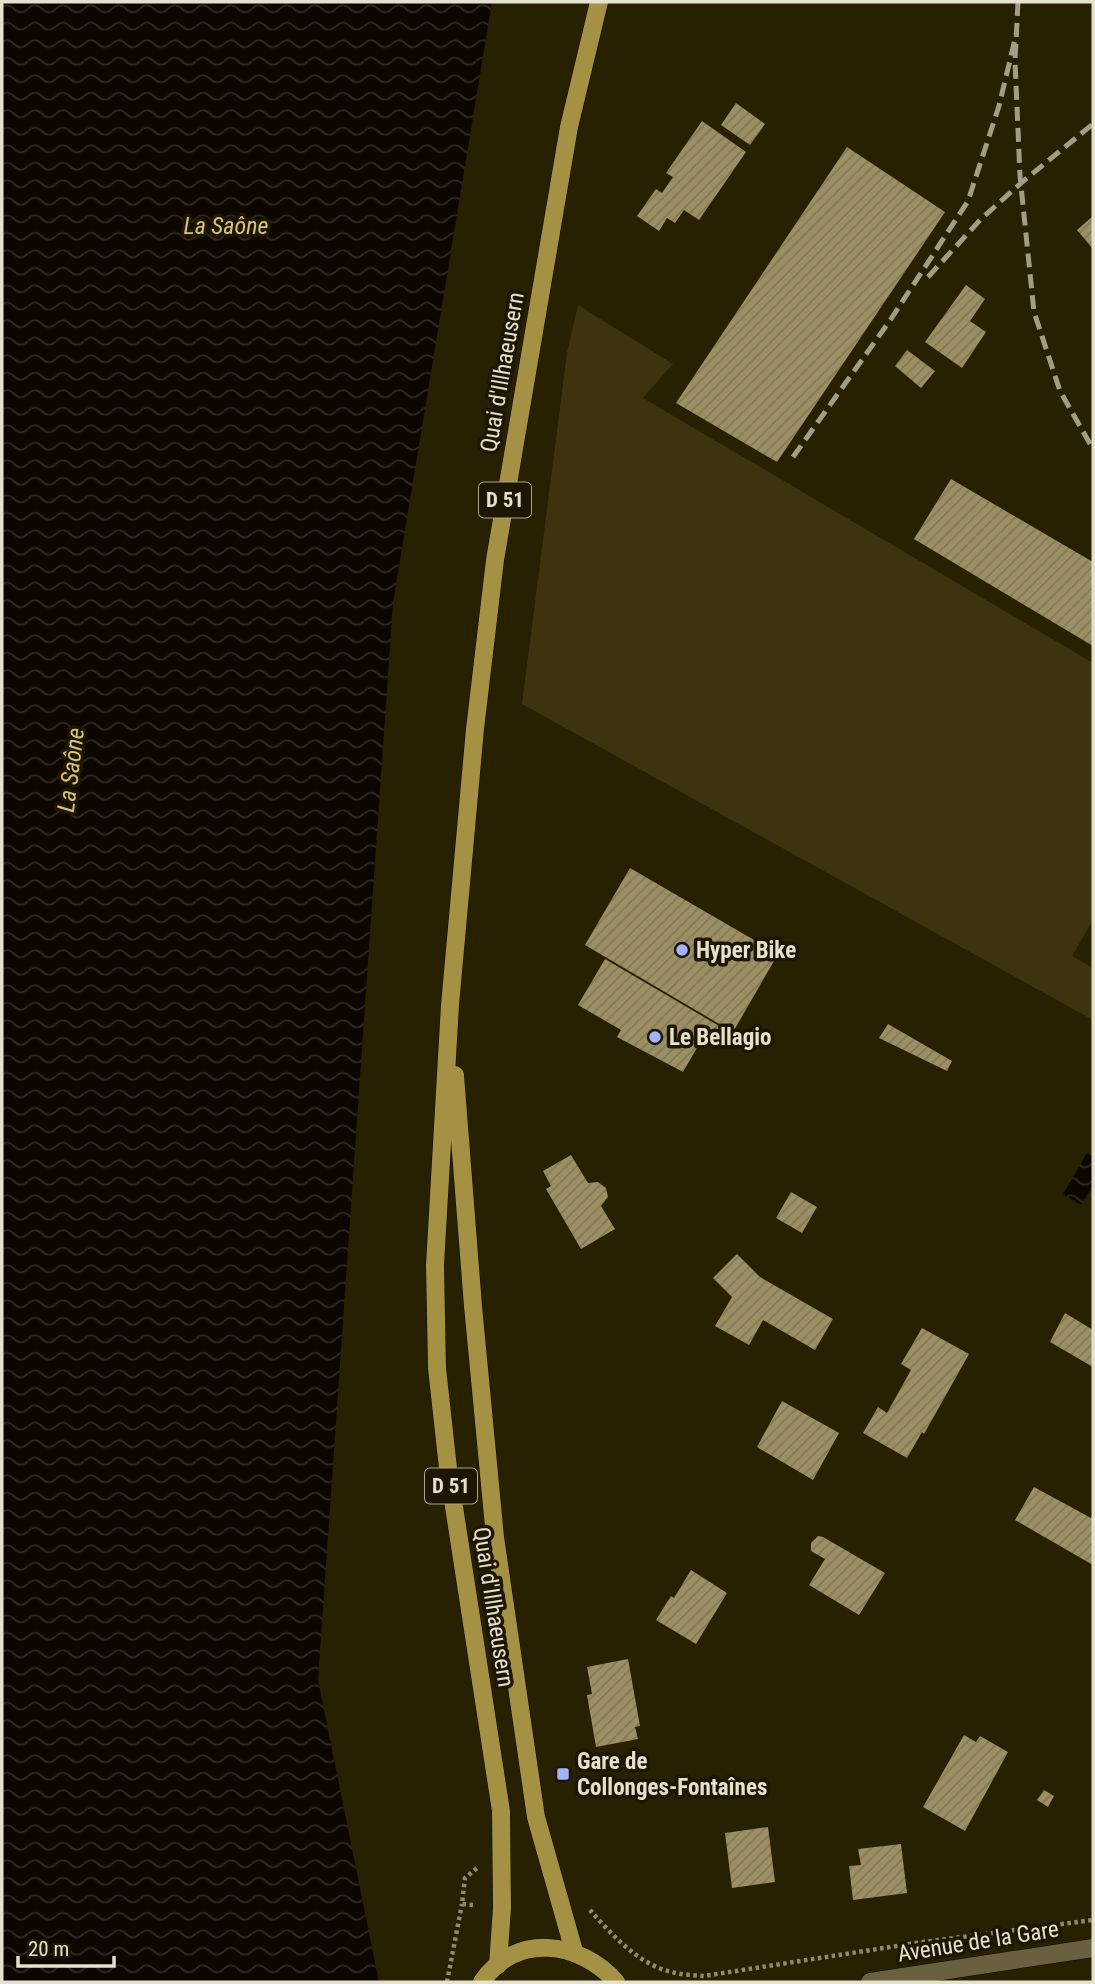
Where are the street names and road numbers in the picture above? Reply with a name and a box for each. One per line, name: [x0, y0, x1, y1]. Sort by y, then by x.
street label: Quai d'Illhaeusern: [475, 290, 530, 454]
road number: D 51: [479, 482, 531, 518]
road number: D 51: [425, 1468, 477, 1504]
street label: Quai d'Illhaeusern: [468, 1525, 519, 1689]
street label: Avenue de la Gare: [896, 1915, 1061, 1968]

